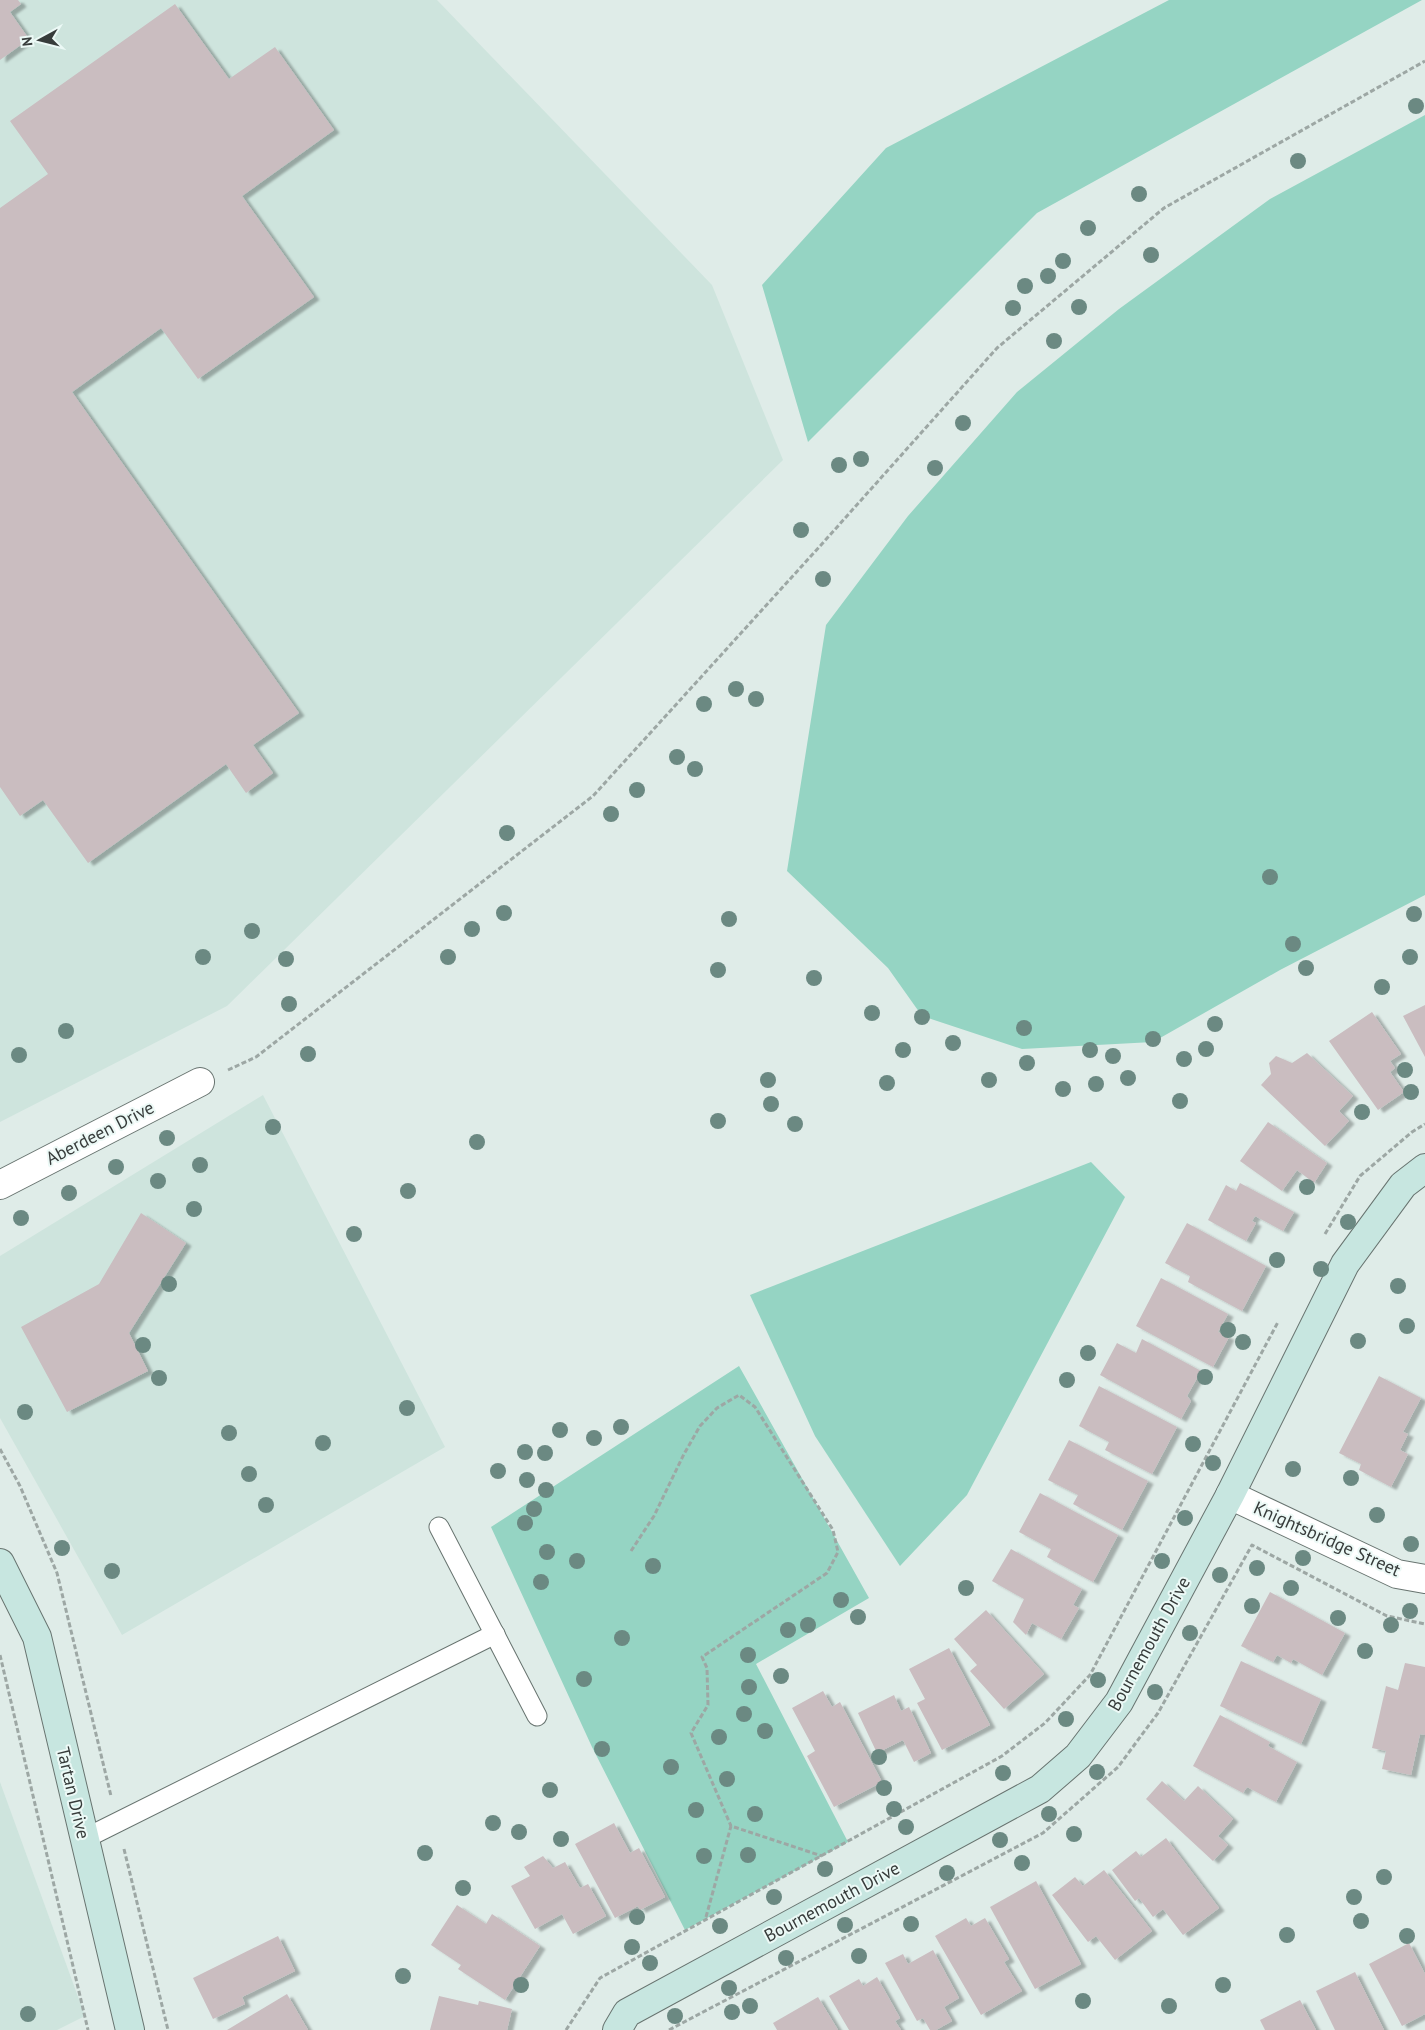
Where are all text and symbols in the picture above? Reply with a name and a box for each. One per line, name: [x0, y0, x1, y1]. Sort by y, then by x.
north arrow: [15, 15, 65, 65]
text: N: [18, 36, 37, 47]
street label: Aberdeen Drive: [42, 1095, 158, 1170]
street label: Knightsbridge Street: [1250, 1496, 1404, 1581]
street label: Bournemouth Drive: [1102, 1573, 1195, 1715]
street label: Tartan Drive: [52, 1745, 95, 1841]
street label: Bournemouth Drive: [760, 1856, 903, 1947]

